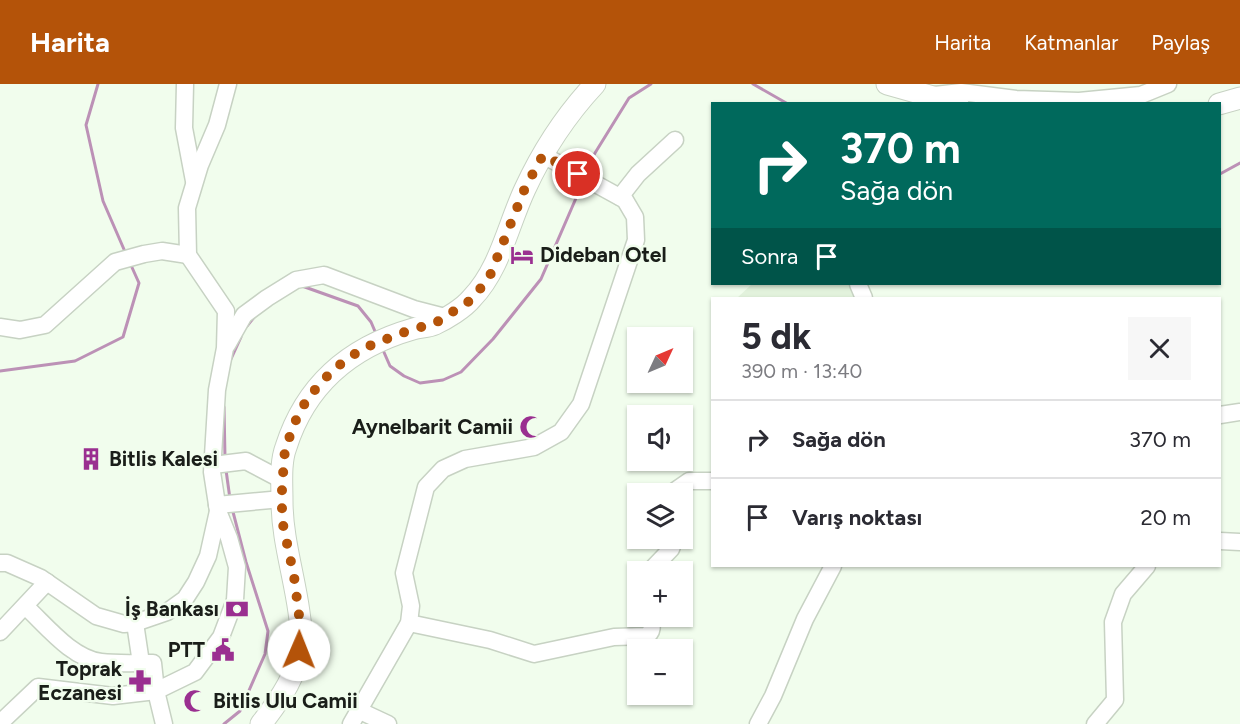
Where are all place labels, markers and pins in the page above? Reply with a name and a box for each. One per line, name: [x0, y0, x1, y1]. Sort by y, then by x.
pin: [552, 148, 603, 199]
hotel icon: Dideban Otel: [509, 242, 535, 268]
place label: Dideban Otel: [540, 242, 667, 267]
place label: Aynelbarit Camii: [352, 414, 513, 439]
mosque icon: Aynelbarit Camii: [518, 414, 544, 440]
building icon: Bitlis Kalesi: [78, 446, 104, 472]
place label: Bitlis Kalesi: [109, 446, 218, 471]
place label: İş Bankası: [125, 596, 219, 621]
bank icon: İş Bankası: [224, 596, 250, 622]
place label: PTT: [168, 637, 205, 662]
public building icon: PTT: [210, 637, 236, 663]
place label: Toprak Eczanesi: [38, 656, 123, 705]
pharmacy icon: Toprak Eczanesi: [127, 668, 153, 694]
mosque icon: Bitlis Ulu Camii: [182, 688, 208, 714]
place label: Bitlis Ulu Camii: [213, 688, 358, 713]

